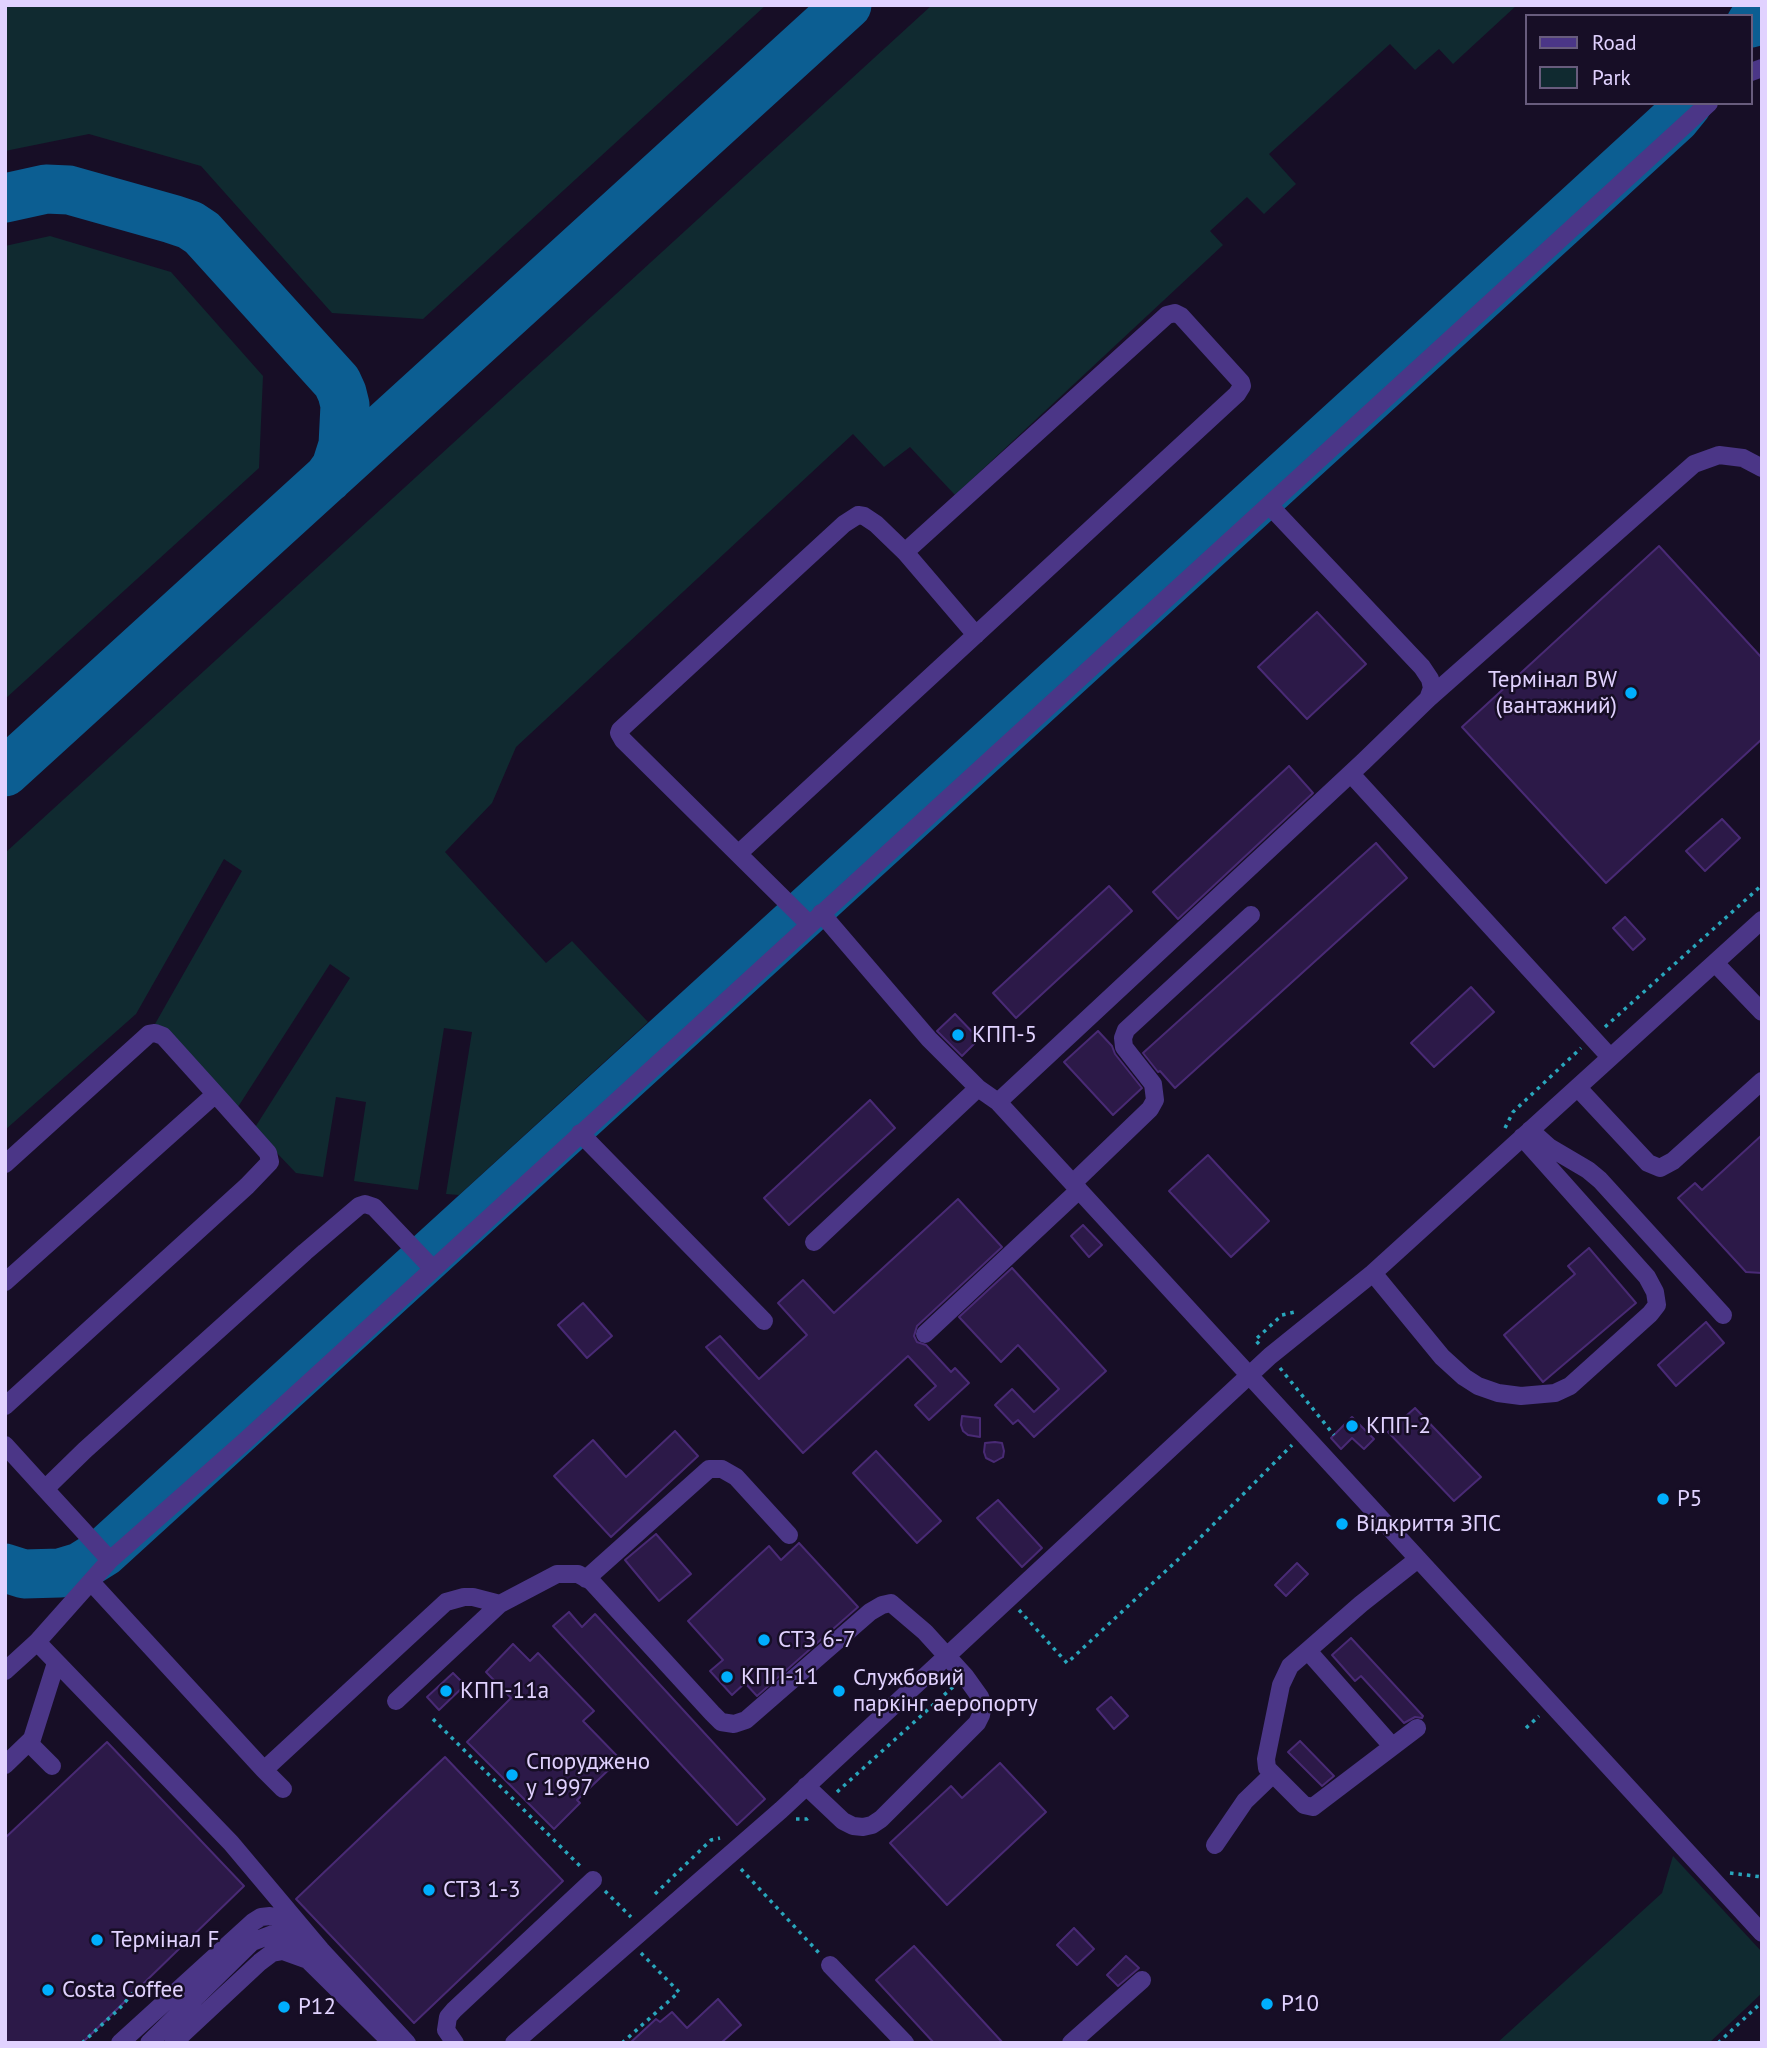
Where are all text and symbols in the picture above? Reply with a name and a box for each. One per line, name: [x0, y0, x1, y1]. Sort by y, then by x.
legend: [1526, 14, 1753, 105]
text: Road: [1592, 29, 1636, 56]
text: Park: [1592, 64, 1631, 91]
place label: Термінал BW (вантажний): [1488, 666, 1617, 720]
marker: Термінал BW (вантажний): [1623, 685, 1639, 701]
place label: КПП-5: [972, 1021, 1037, 1049]
marker: КПП-5: [950, 1027, 966, 1043]
place label: КПП-2: [1366, 1412, 1431, 1440]
marker: КПП-2: [1344, 1418, 1360, 1434]
place label: P5: [1677, 1485, 1702, 1513]
marker: P5: [1655, 1491, 1671, 1507]
place label: Відкриття ЗПС: [1356, 1510, 1501, 1538]
marker: Відкриття ЗПС: [1334, 1516, 1350, 1532]
place label: СТЗ 6-7: [778, 1626, 856, 1654]
marker: СТЗ 6-7: [756, 1632, 772, 1648]
place label: КПП-11: [741, 1663, 819, 1691]
place label: Службовий паркінг аеропорту: [853, 1664, 1038, 1718]
marker: КПП-11: [719, 1669, 735, 1685]
place label: КПП-11а: [460, 1677, 549, 1705]
marker: КПП-11а: [438, 1683, 454, 1699]
marker: Службовий паркінг аеропорту: [831, 1683, 847, 1699]
place label: Споруджено у 1997: [526, 1748, 650, 1802]
marker: Споруджено у 1997: [504, 1767, 520, 1783]
place label: СТЗ 1-3: [443, 1876, 521, 1904]
marker: СТЗ 1-3: [421, 1882, 437, 1898]
place label: Термінал F: [111, 1926, 219, 1954]
marker: Термінал F: [89, 1932, 105, 1948]
place label: Costa Coffee: [62, 1976, 184, 2004]
marker: Costa Coffee: [40, 1982, 56, 1998]
place label: P10: [1281, 1990, 1319, 2018]
place label: P12: [298, 1993, 336, 2021]
marker: P10: [1259, 1996, 1275, 2012]
marker: P12: [276, 1999, 292, 2015]

